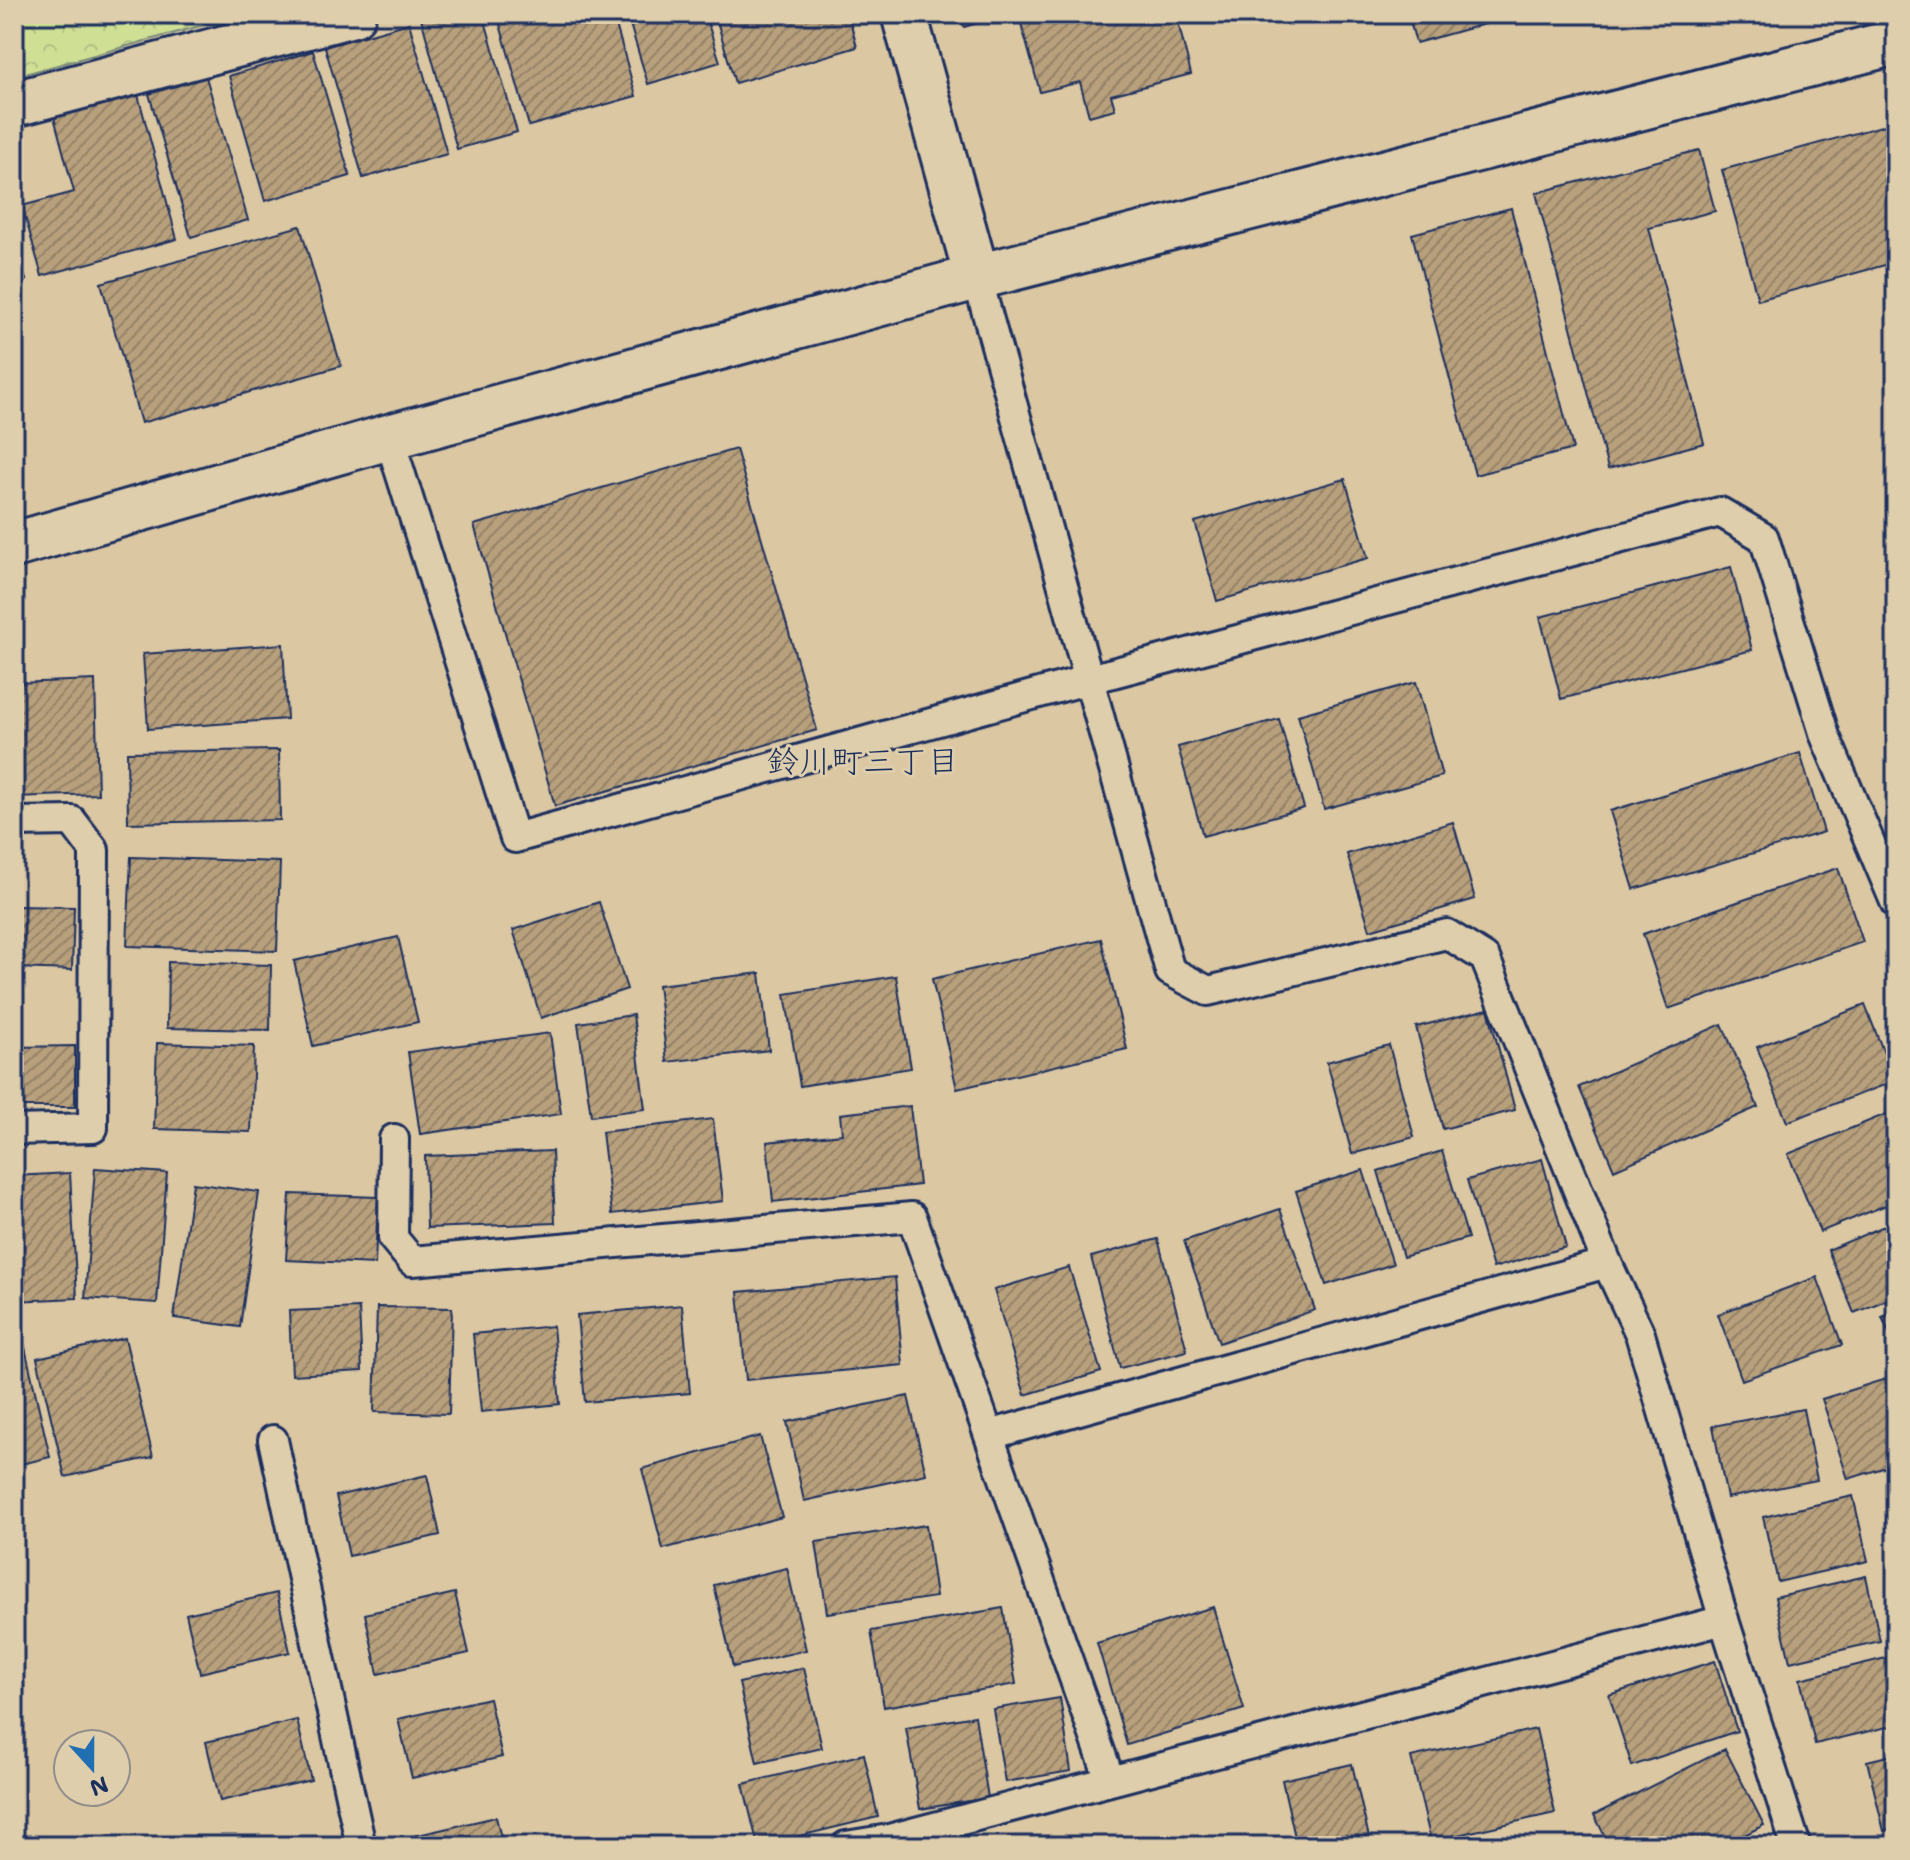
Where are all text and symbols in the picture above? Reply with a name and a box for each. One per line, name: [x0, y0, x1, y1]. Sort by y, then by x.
district label: 鈴川町三丁目: [767, 739, 959, 782]
north arrow: [52, 1728, 132, 1808]
text: N: [86, 1770, 112, 1803]

